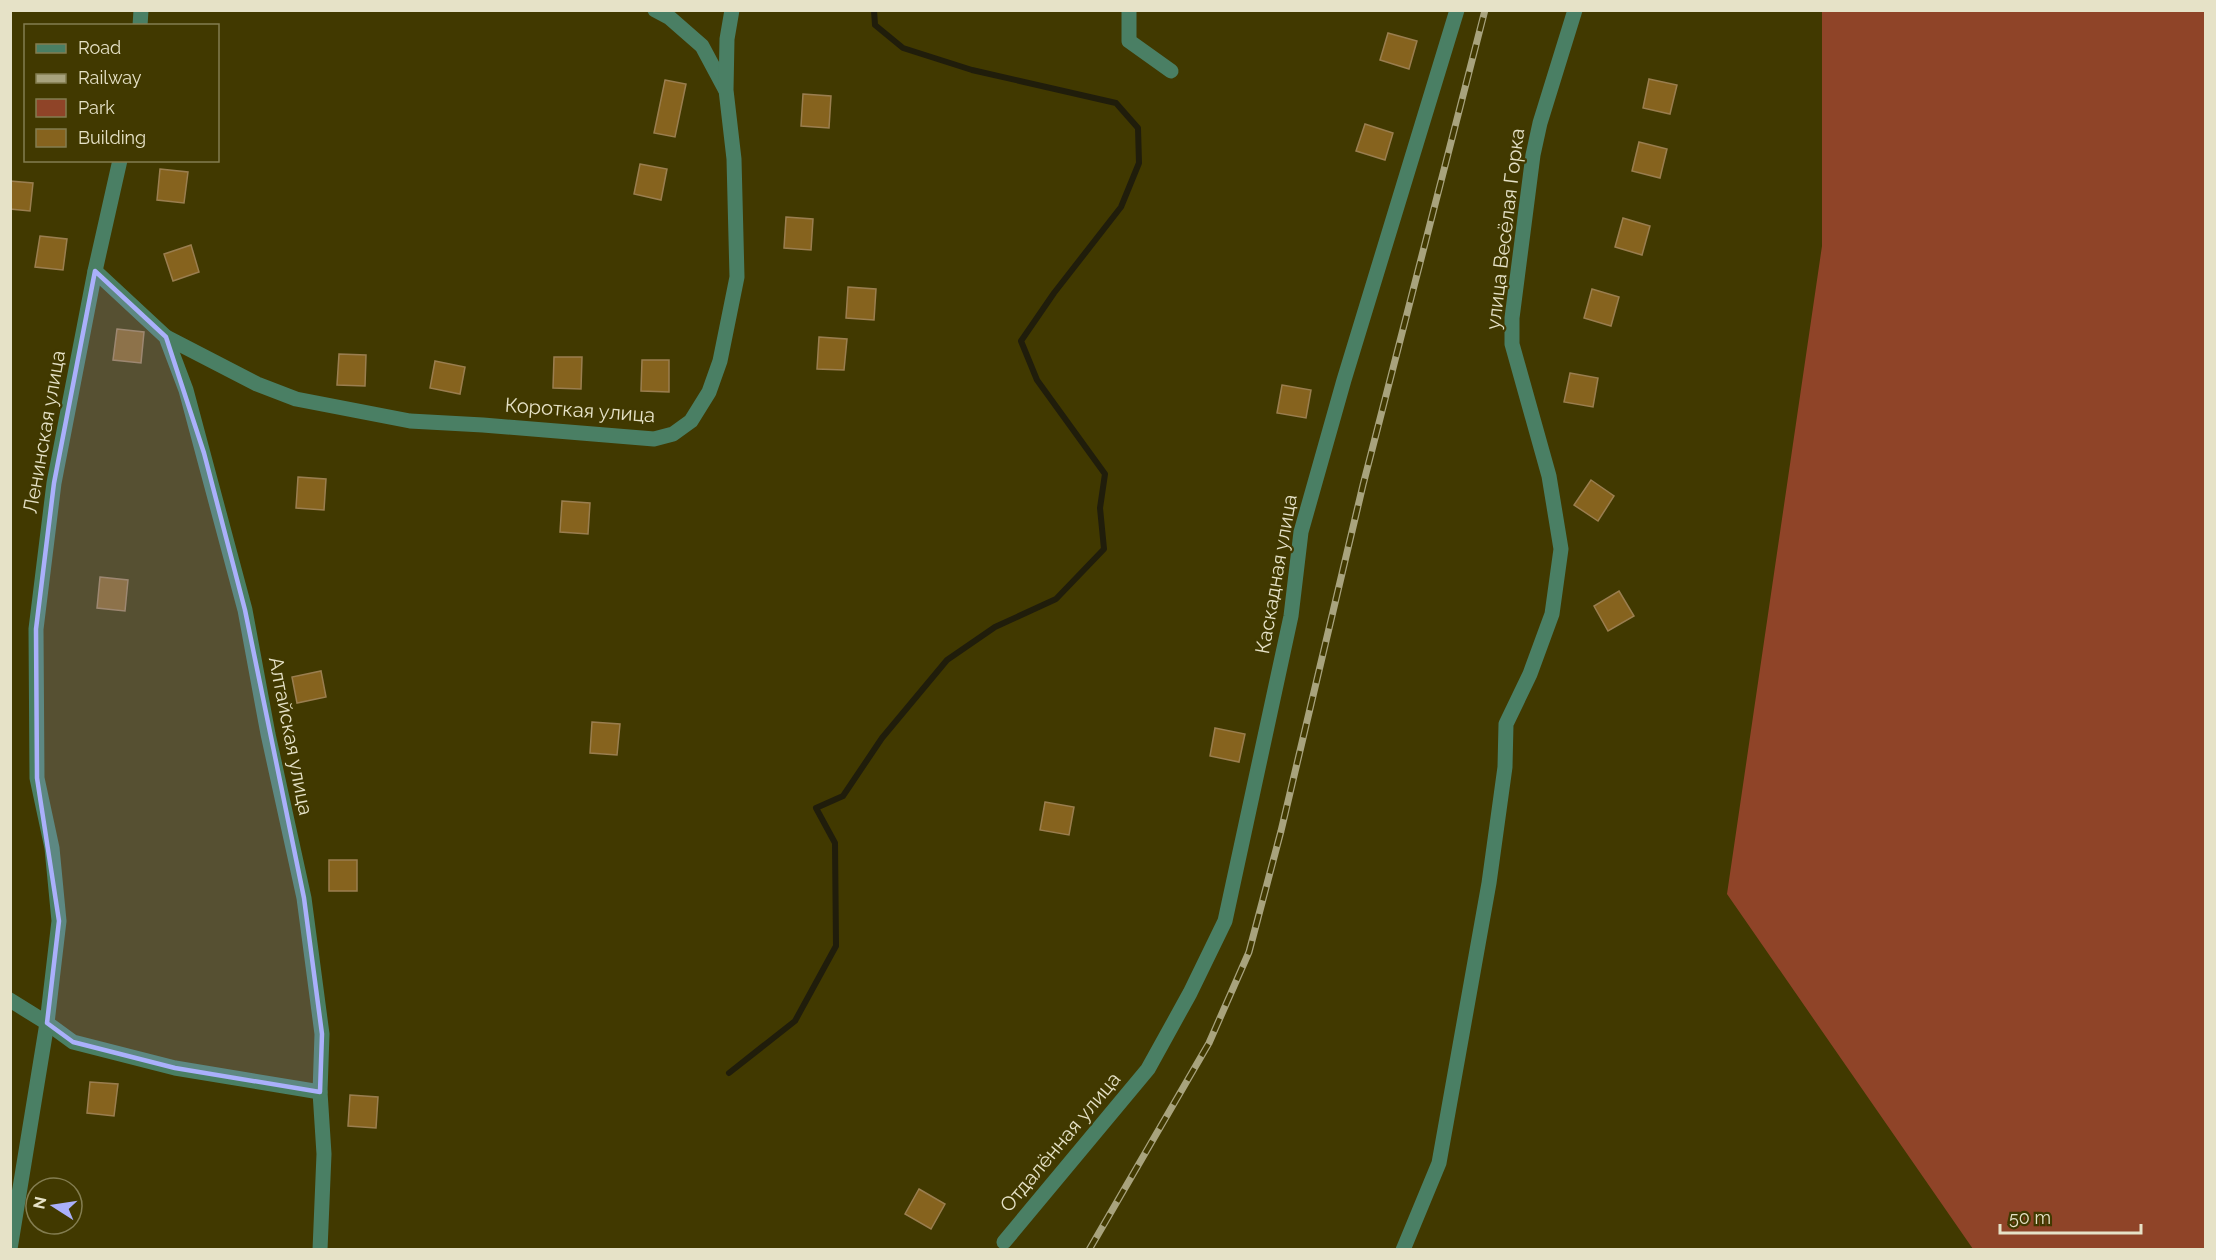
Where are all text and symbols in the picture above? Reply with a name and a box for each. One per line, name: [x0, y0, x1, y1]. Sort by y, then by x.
legend: [24, 24, 219, 162]
text: Road: [78, 37, 121, 58]
text: Railway: [78, 67, 142, 88]
text: Park: [78, 97, 115, 118]
text: Building: [78, 127, 146, 148]
street label: улица Весёлая Горка: [1481, 127, 1529, 331]
street label: Ленинская улица: [18, 349, 70, 515]
street label: Короткая улица: [504, 393, 656, 427]
street label: Каскадная улица: [1250, 492, 1302, 656]
street label: Алтайская улица: [264, 655, 318, 817]
street label: Отдалённая улица: [995, 1067, 1125, 1217]
north arrow: [24, 1176, 84, 1236]
text: N: [29, 1195, 50, 1211]
scale bar: [2000, 1197, 2141, 1235]
text: 50 m: [2009, 1207, 2051, 1228]

